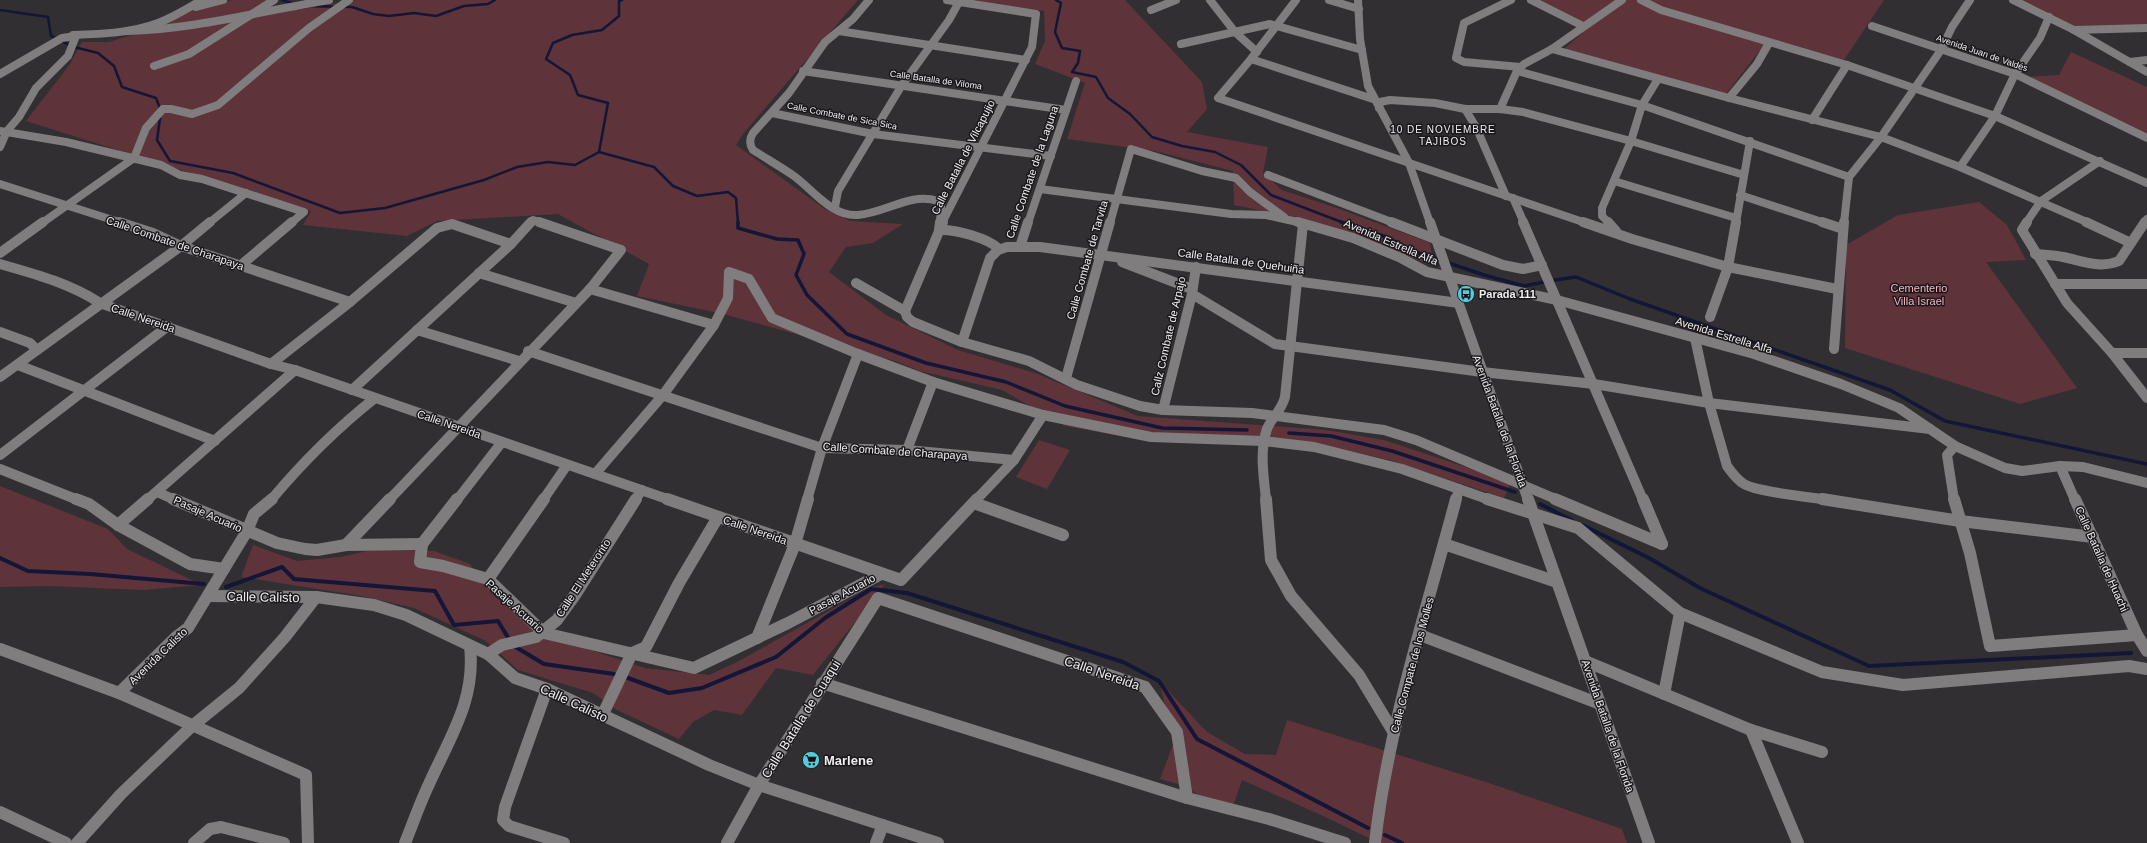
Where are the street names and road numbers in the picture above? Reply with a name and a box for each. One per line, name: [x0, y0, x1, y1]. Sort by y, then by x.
street label: Avenida Juan de Valdés: [1935, 33, 2030, 74]
street label: Calle Batalla de Viloma: [889, 69, 983, 91]
street label: Calle Batalla de Vilcapujio: [929, 98, 997, 216]
street label: Calle Combate de Sica Sica: [786, 100, 898, 132]
street label: Calle Combate de la Laguna: [1004, 103, 1061, 240]
street label: Calle Combate de Tarvita: [1064, 198, 1110, 321]
street label: Calle Combate de Charapaya: [105, 214, 246, 273]
street label: Avenida Estrella Alfa: [1342, 217, 1440, 268]
street label: Calle Batalla de Quehuiña: [1177, 246, 1306, 276]
street label: Callz Combate de Arpajo: [1148, 275, 1188, 397]
street label: Calle Nereida: [110, 301, 177, 335]
street label: Avenida Estrella Alfa: [1674, 315, 1775, 356]
street label: Avenida Batalla de la Florida: [1470, 353, 1530, 490]
street label: Calle Nereida: [416, 407, 483, 441]
street label: Calle Combate de Charapaya: [822, 440, 969, 462]
street label: Pasaje Acuario: [172, 494, 244, 534]
street label: Calle Batalla de Huachi: [2073, 504, 2131, 614]
street label: Calle Nereida: [722, 513, 789, 547]
street label: Calle El Meterorito: [553, 537, 613, 619]
street label: Pasaje Acuario: [807, 571, 877, 617]
street label: Pasaje Acuario: [484, 577, 546, 635]
street label: Calle Calisto: [226, 589, 300, 605]
street label: Calle Compate de los Molles: [1388, 595, 1436, 734]
street label: Avenida Calisto: [126, 625, 190, 687]
street label: Calle Nereida: [1062, 653, 1142, 693]
street label: Calle Batalla de Guaqui: [758, 657, 844, 781]
street label: Avenida Batalla de la Florida: [1580, 658, 1637, 795]
street label: Calle Calisto: [538, 681, 610, 725]

